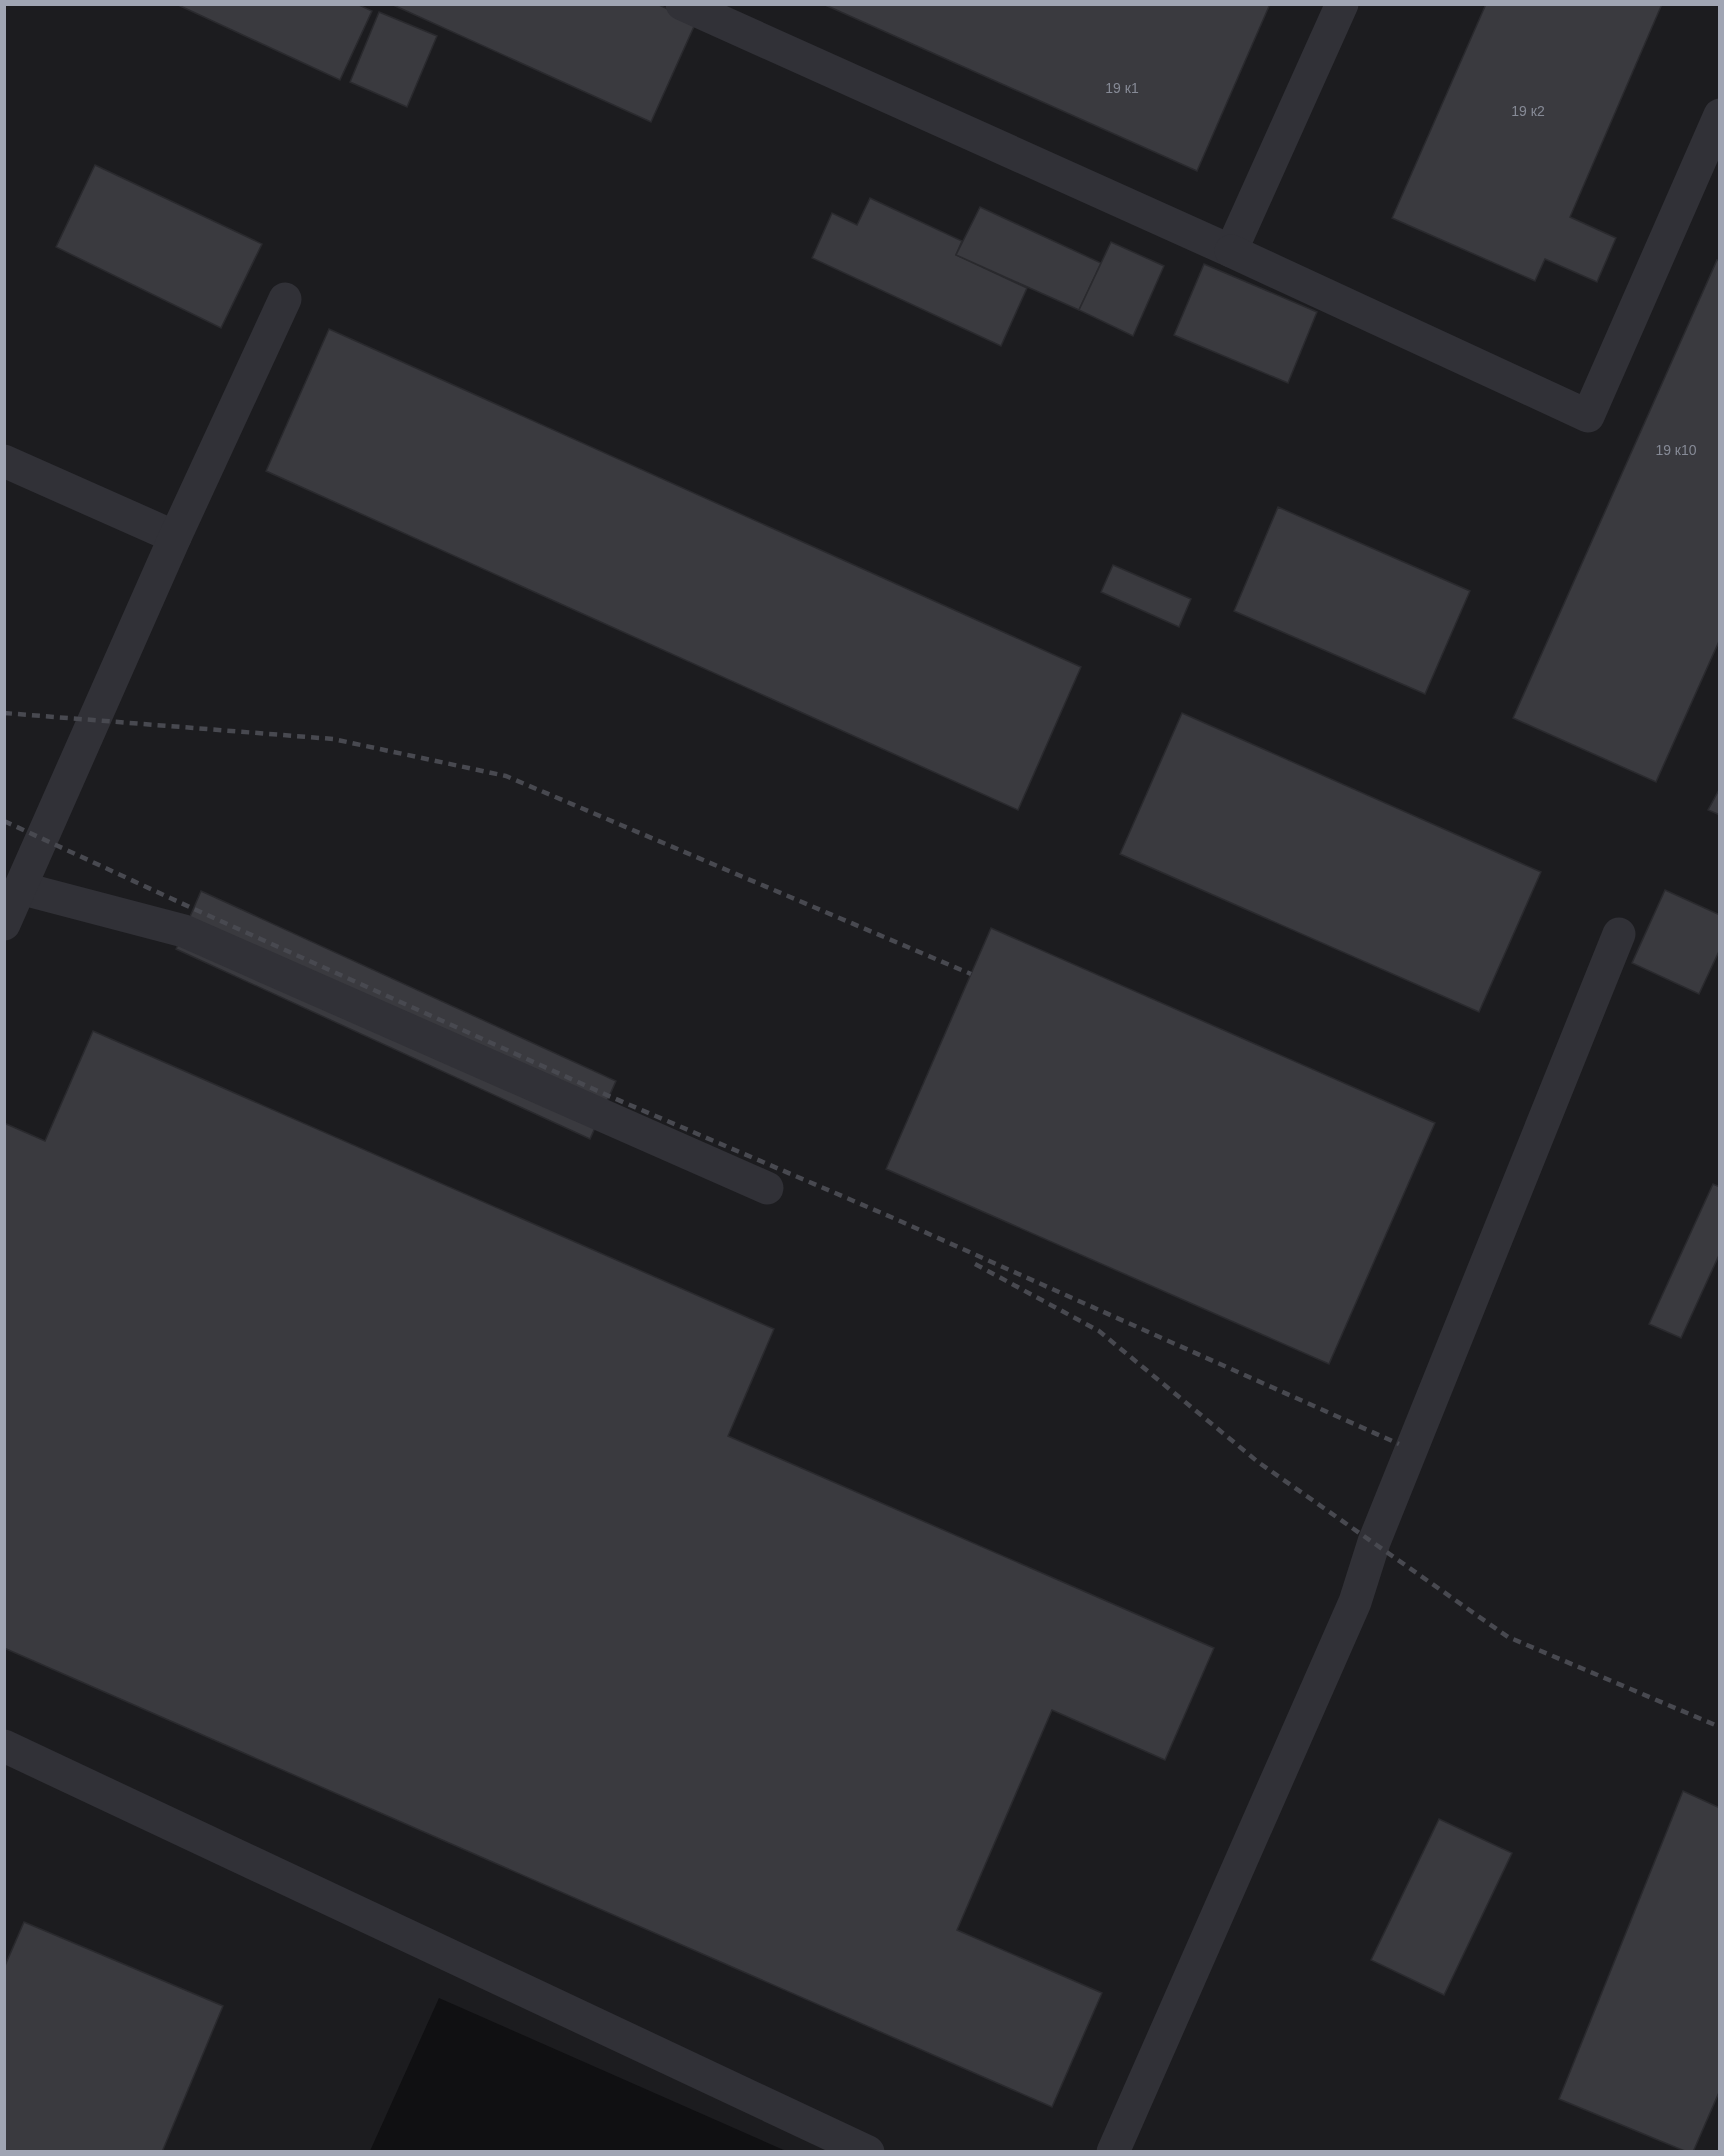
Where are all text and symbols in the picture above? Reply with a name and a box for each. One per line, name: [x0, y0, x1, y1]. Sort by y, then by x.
house number: 19 к1: [1105, 80, 1139, 96]
house number: 19 к2: [1511, 103, 1545, 119]
house number: 19 к10: [1655, 442, 1697, 458]

